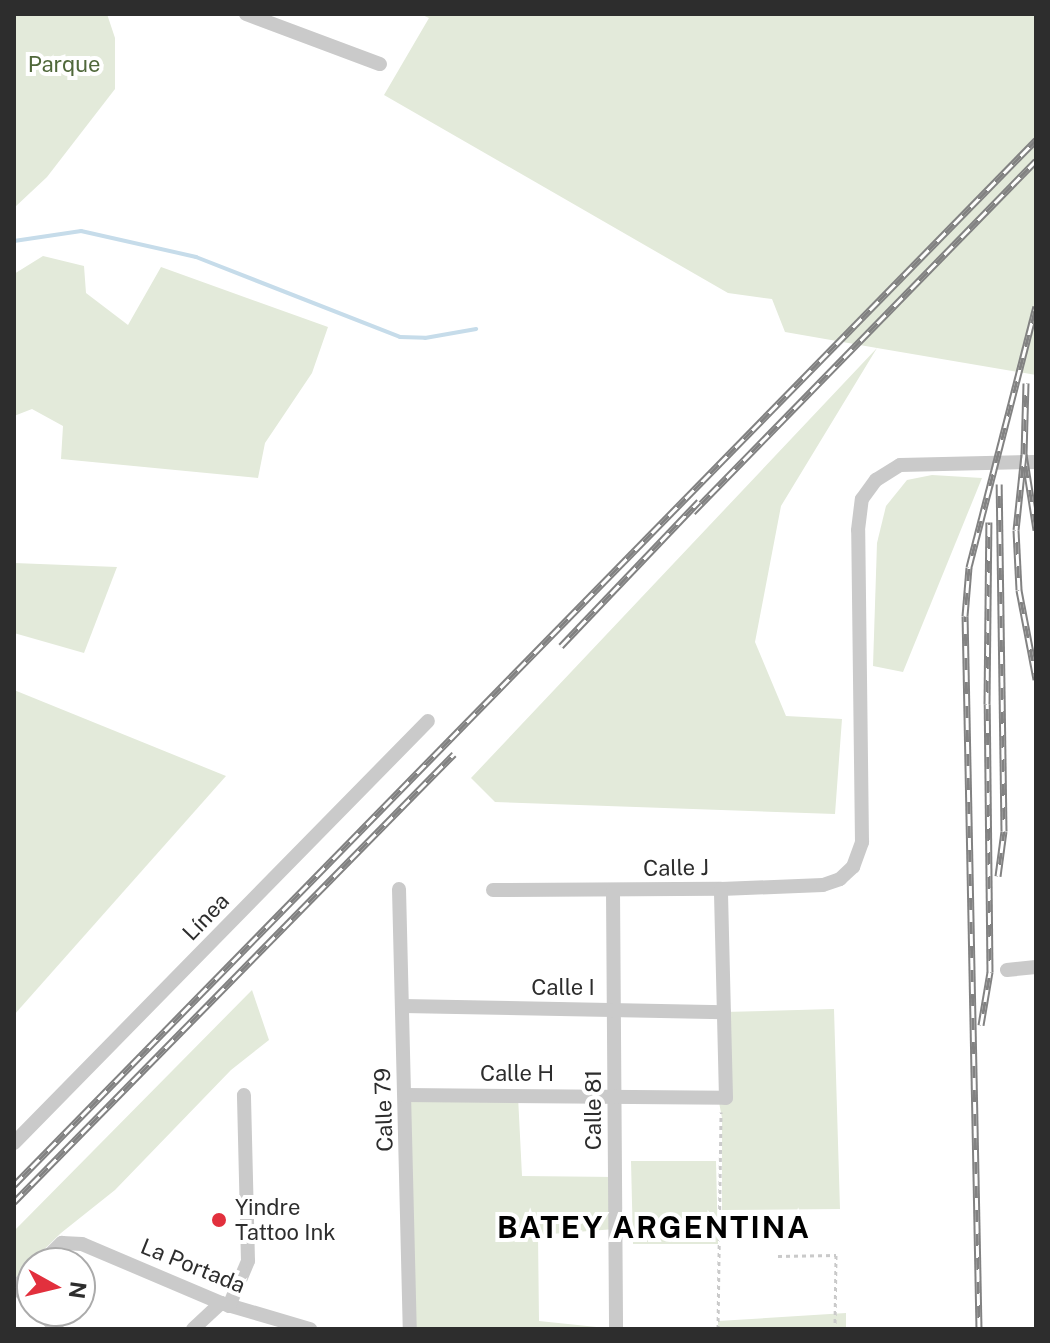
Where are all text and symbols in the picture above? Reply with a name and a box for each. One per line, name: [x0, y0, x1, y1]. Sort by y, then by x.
park label: Parque: [28, 52, 100, 78]
street label: Calle J: [643, 854, 709, 882]
street label: Línea: [177, 888, 235, 946]
street label: Calle I: [531, 975, 595, 1001]
street label: Calle H: [480, 1061, 554, 1087]
street label: Calle 79: [369, 1068, 399, 1152]
street label: Calle 81: [581, 1070, 607, 1150]
place label: Yindre Tattoo Ink: [235, 1194, 336, 1246]
district label: BATEY ARGENTINA: [497, 1209, 811, 1245]
marker: Yindre Tattoo Ink: [210, 1211, 228, 1229]
street label: La Portada: [137, 1233, 249, 1299]
north arrow: [16, 1247, 96, 1327]
text: N: [64, 1280, 92, 1300]

